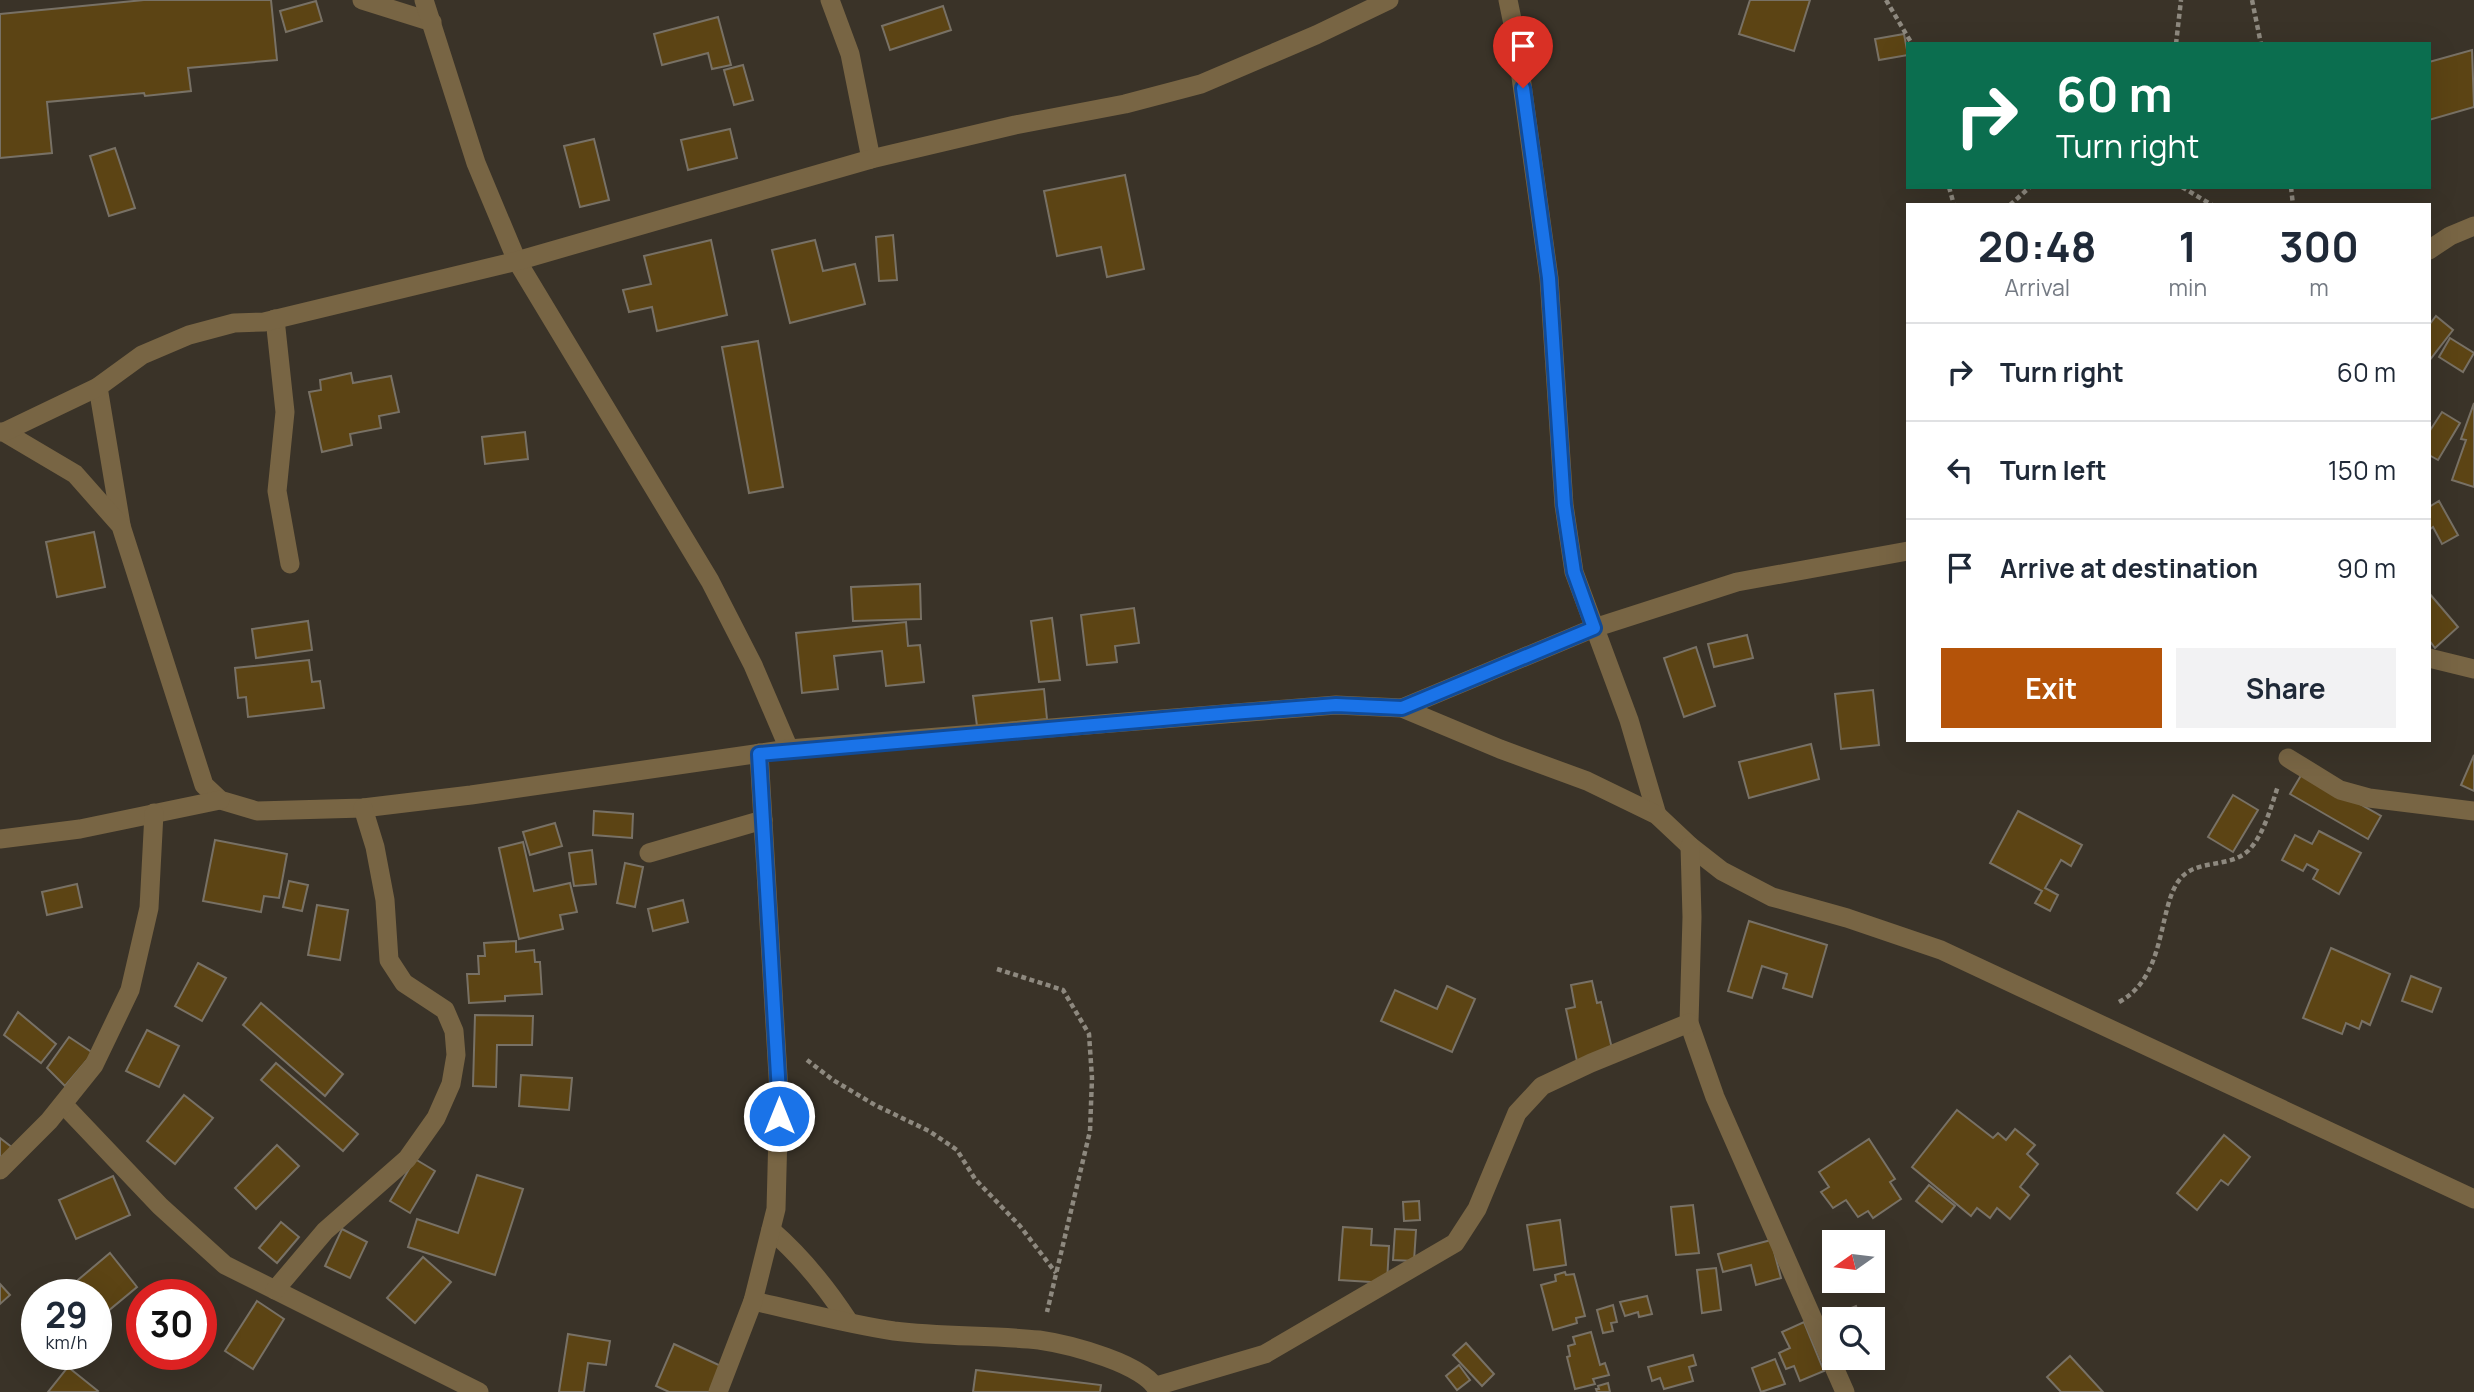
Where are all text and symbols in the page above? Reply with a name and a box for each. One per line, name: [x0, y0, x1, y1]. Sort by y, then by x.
pin: [1493, 16, 1553, 88]
icon: arrive: [1504, 27, 1542, 65]
text: 60 m: [2056, 60, 2173, 127]
icon: right: [1941, 70, 2032, 161]
text: Turn right: [2056, 124, 2199, 168]
text: 20:48: [1978, 217, 2096, 275]
text: 1: [2179, 217, 2197, 275]
text: 300: [2279, 217, 2359, 275]
text: Arrival: [2004, 271, 2070, 303]
text: min: [2169, 271, 2207, 303]
text: m: [2309, 271, 2329, 303]
icon: right: [1941, 353, 1979, 391]
text: Turn right: [2000, 354, 2124, 390]
text: 60 m: [2337, 354, 2396, 390]
icon: left: [1941, 451, 1979, 489]
text: Turn left: [2000, 452, 2107, 488]
text: 150 m: [2328, 452, 2396, 488]
icon: arrive: [1941, 549, 1979, 587]
text: Arrive at destination: [2000, 550, 2258, 586]
text: 90 m: [2337, 550, 2396, 586]
button: Exit: [1941, 648, 2162, 728]
button: Share: [2176, 648, 2396, 728]
position arrow: [742, 1079, 816, 1153]
north arrow: [1822, 1230, 1885, 1293]
map controls: [1822, 1230, 1885, 1370]
speed limit sign: 30: [126, 1279, 217, 1370]
text: 29: [45, 1291, 88, 1339]
button: search: [1822, 1307, 1885, 1370]
text: km/h: [46, 1330, 87, 1354]

